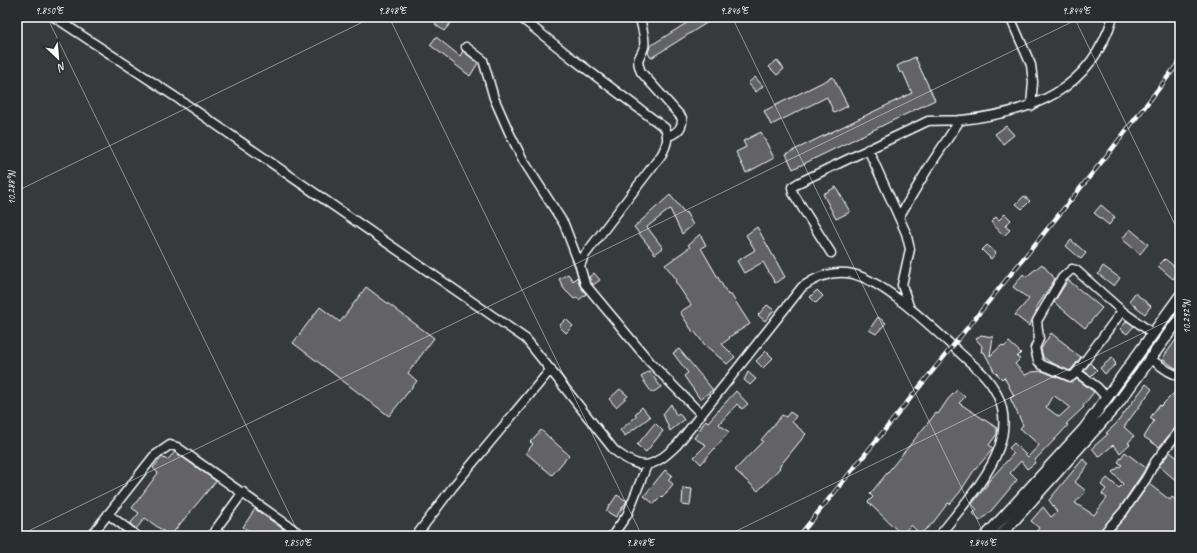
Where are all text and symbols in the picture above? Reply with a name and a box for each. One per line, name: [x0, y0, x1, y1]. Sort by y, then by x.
text: 9.850°E: [35, 4, 65, 17]
text: 9.848°E: [378, 4, 408, 17]
text: 9.846°E: [720, 4, 750, 17]
text: 9.844°E: [1062, 4, 1092, 17]
north arrow: [38, 38, 78, 78]
text: N: [54, 59, 69, 76]
text: 10.288°N: [5, 169, 18, 205]
text: 10.292°N: [1180, 298, 1193, 334]
text: 9.850°E: [283, 536, 313, 549]
text: 9.848°E: [626, 536, 656, 549]
text: 9.846°E: [968, 536, 998, 549]

